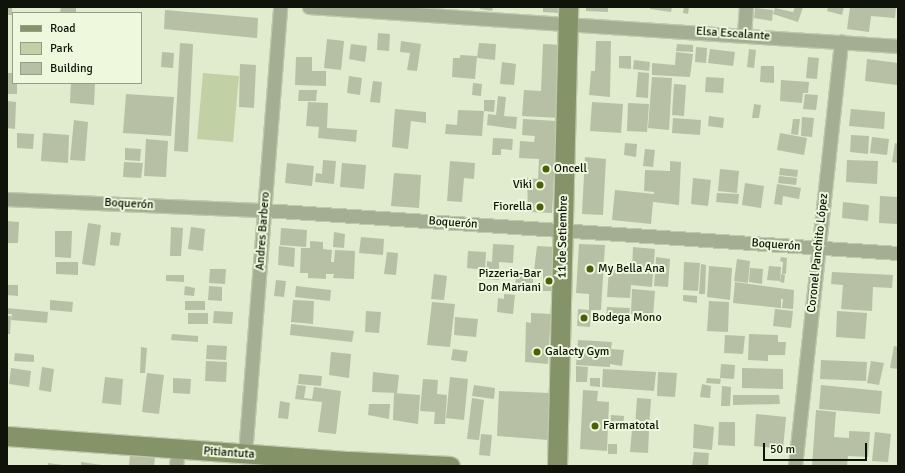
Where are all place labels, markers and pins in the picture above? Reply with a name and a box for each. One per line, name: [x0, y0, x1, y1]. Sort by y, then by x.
place label: Oncell: [554, 162, 587, 176]
marker: Oncell: [541, 164, 551, 174]
place label: Viki: [513, 178, 532, 192]
marker: Viki: [535, 180, 545, 190]
place label: Fiorella: [493, 200, 532, 214]
marker: Fiorella: [535, 202, 545, 212]
place label: My Bella Ana: [598, 262, 665, 276]
marker: My Bella Ana: [585, 264, 595, 274]
place label: Pizzeria-Bar Don Mariani: [478, 267, 541, 295]
marker: Pizzeria-Bar Don Mariani: [544, 276, 554, 286]
place label: Bodega Mono: [592, 311, 662, 325]
marker: Bodega Mono: [579, 313, 589, 323]
place label: Galacty Gym: [545, 345, 609, 359]
marker: Galacty Gym: [532, 347, 542, 357]
place label: Farmatotal: [603, 419, 659, 433]
marker: Farmatotal: [590, 421, 600, 431]

